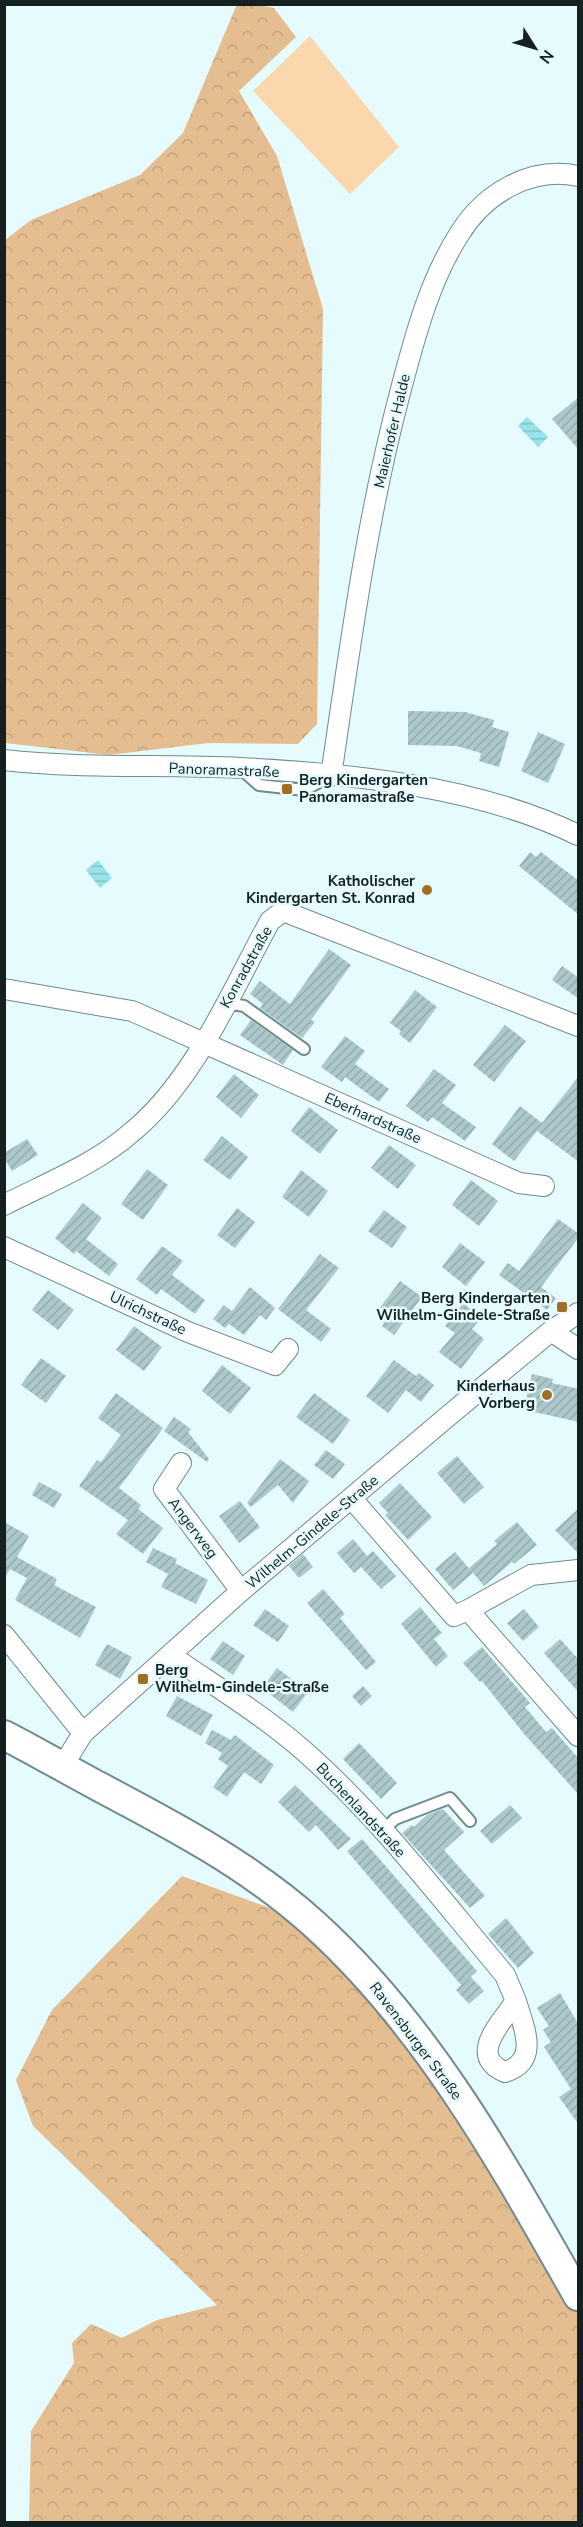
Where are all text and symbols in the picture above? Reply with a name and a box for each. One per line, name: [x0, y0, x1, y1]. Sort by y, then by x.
north arrow: [505, 18, 565, 78]
text: N: [534, 45, 559, 68]
street label: Maierhofer Halde: [369, 372, 415, 490]
street label: Panoramastraße: [168, 758, 280, 782]
place label: Berg Kindergarten Panoramastraße: [299, 770, 428, 807]
marker: Berg Kindergarten Panoramastraße: [280, 782, 294, 796]
place label: Katholischer Kindergarten St. Konrad: [246, 871, 415, 908]
marker: Katholischer Kindergarten St. Konrad: [420, 883, 434, 897]
street label: Konradstraße: [215, 922, 277, 1012]
street label: Eberhardstraße: [321, 1088, 425, 1148]
street label: Ulrichstraße: [106, 1287, 190, 1340]
place label: Berg Kindergarten Wilhelm-Gindele-Straße: [376, 1288, 550, 1325]
marker: Berg Kindergarten Wilhelm-Gindele-Straße: [555, 1300, 569, 1314]
place label: Kinderhaus Vorberg: [456, 1376, 535, 1413]
marker: Kinderhaus Vorberg: [540, 1388, 554, 1402]
street label: Wilhelm-Gindele-Straße: [241, 1470, 383, 1594]
street label: Angerweg: [164, 1493, 222, 1563]
place label: Berg Wilhelm-Gindele-Straße: [155, 1660, 329, 1697]
marker: Berg Wilhelm-Gindele-Straße: [136, 1672, 150, 1686]
street label: Buchenlandstraße: [312, 1758, 410, 1862]
street label: Ravensburger Straße: [365, 1978, 467, 2104]

